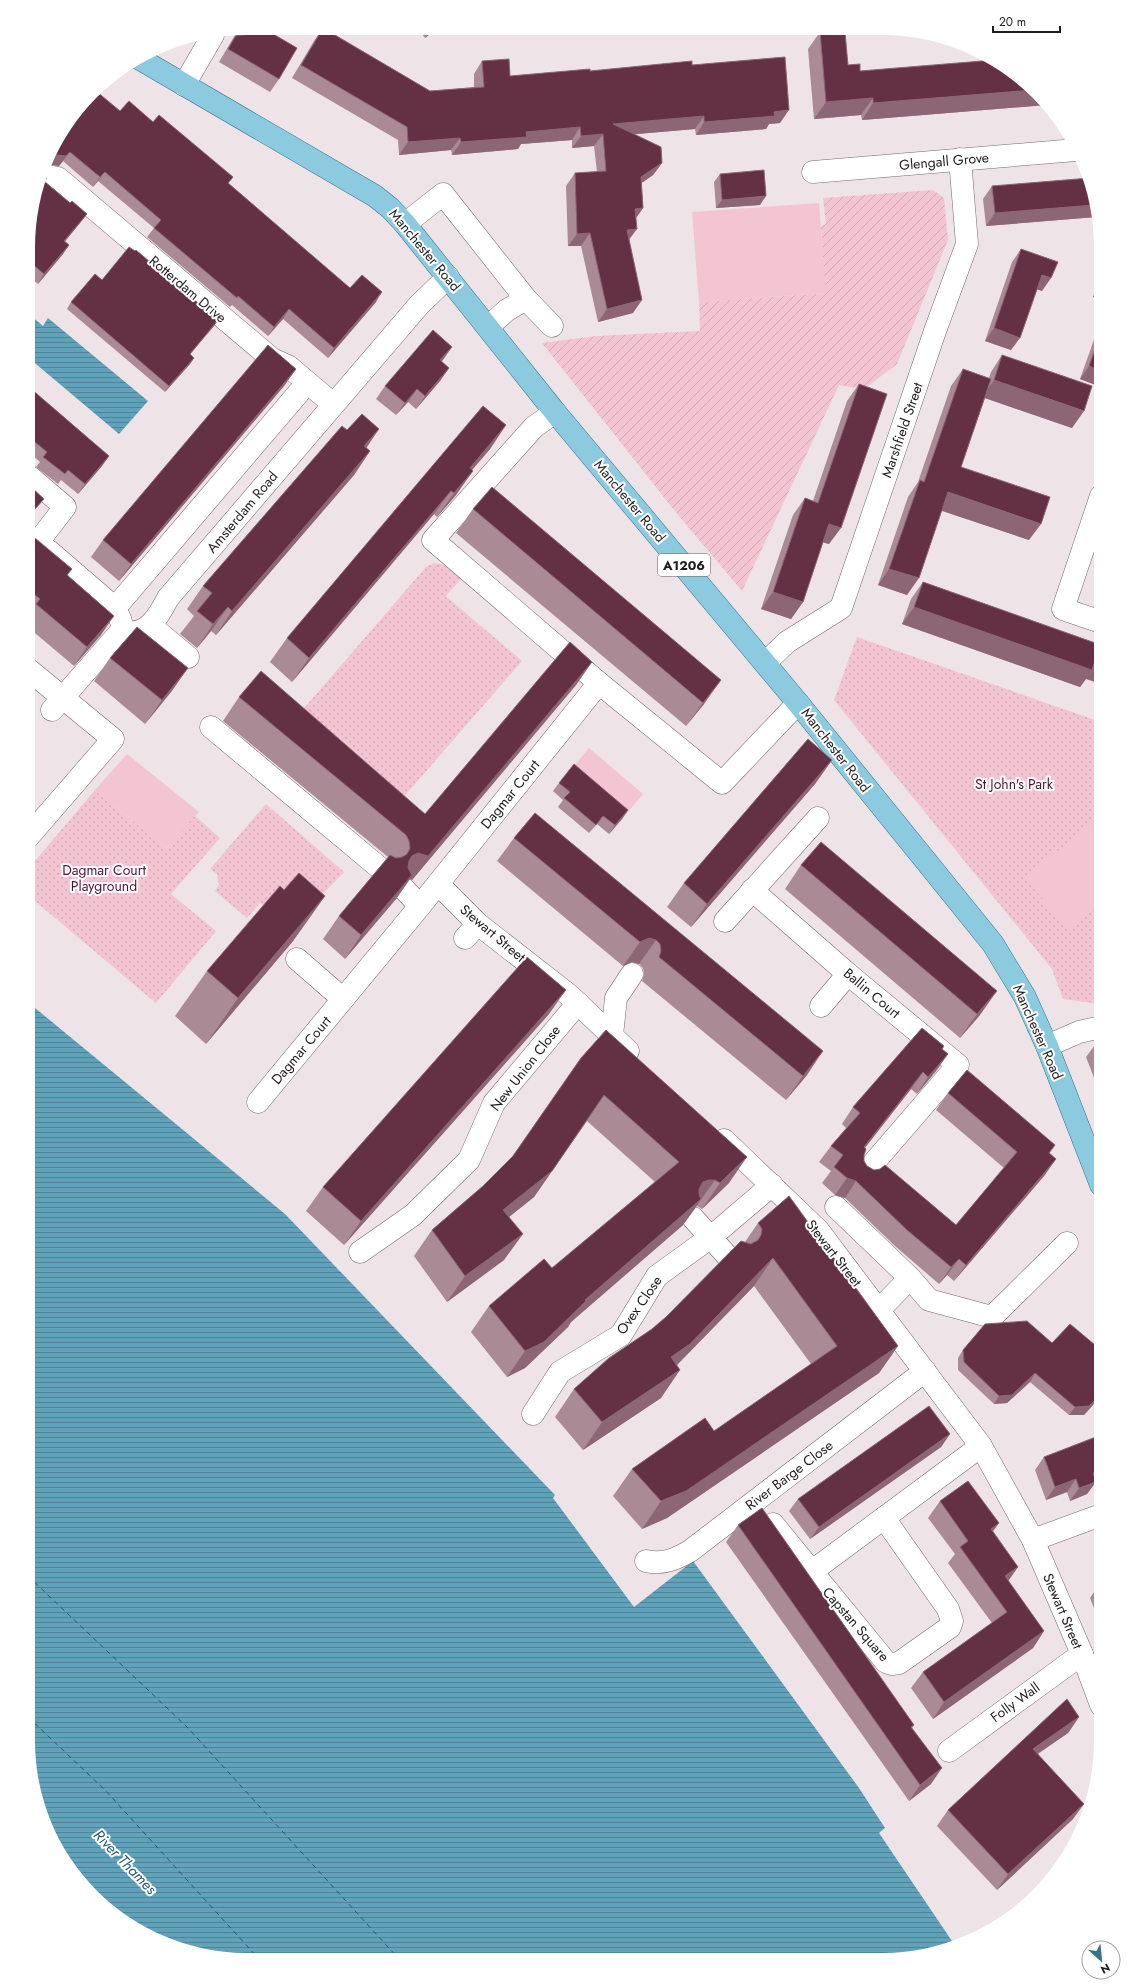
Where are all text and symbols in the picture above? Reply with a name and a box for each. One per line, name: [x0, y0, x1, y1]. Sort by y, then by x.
scale bar: [993, 8, 1060, 34]
text: 20 m: [999, 13, 1026, 31]
street label: Glengall Grove: [898, 147, 990, 175]
street label: Manchester Road: [385, 204, 465, 296]
street label: Rotterdam Drive: [145, 251, 231, 327]
street label: Marshfield Street: [876, 379, 928, 480]
street label: Manchester Road: [590, 455, 670, 547]
street label: Amsterdam Road: [202, 467, 282, 557]
road number: A1206: [658, 554, 710, 576]
street label: Manchester Road: [797, 704, 875, 796]
street label: Dagmar Court: [476, 755, 544, 833]
park label: St John's Park: [975, 774, 1054, 794]
park label: Dagmar Court Playground: [62, 860, 146, 896]
street label: Stewart Street: [456, 900, 531, 967]
street label: Ballin Court: [839, 963, 905, 1023]
street label: Manchester Road: [1008, 981, 1068, 1083]
street label: Dagmar Court: [266, 1011, 336, 1088]
street label: New Union Close: [485, 1021, 565, 1115]
street label: Stewart Street: [801, 1215, 867, 1291]
street label: Ovex Close: [611, 1272, 667, 1338]
street label: River Barge Close: [741, 1435, 837, 1515]
street label: Stewart Street: [1038, 1570, 1088, 1652]
street label: Capstan Square: [818, 1582, 894, 1666]
street label: Folly Wall: [986, 1677, 1044, 1727]
water label: River Thames: [88, 1825, 162, 1899]
north arrow: [1081, 1940, 1121, 1980]
text: N: [1098, 1960, 1113, 1978]

